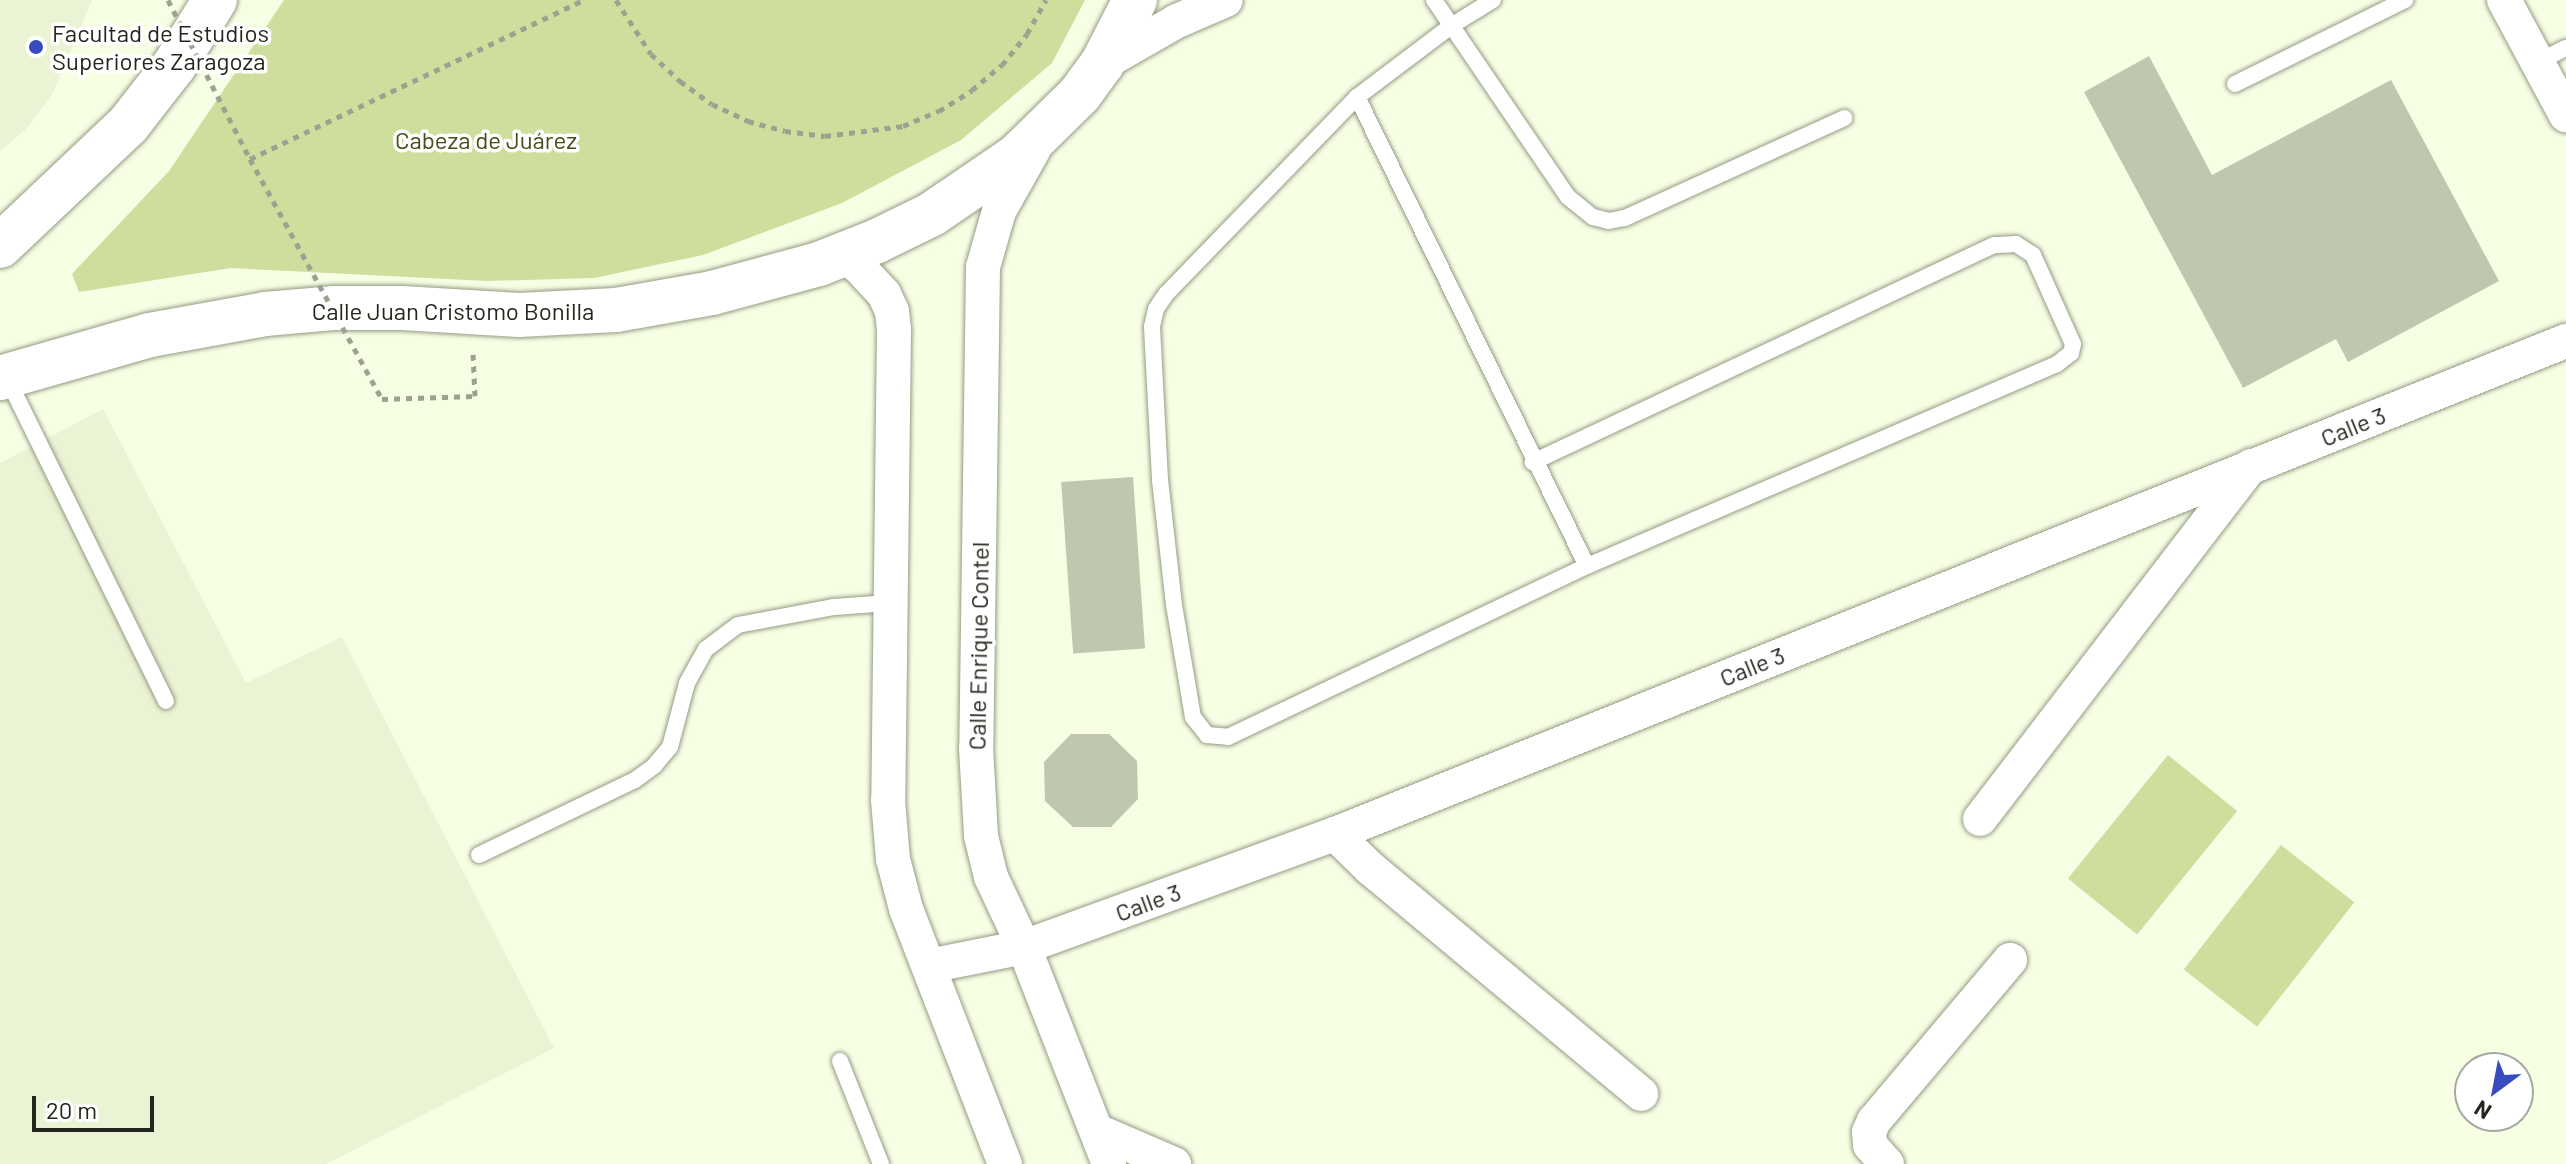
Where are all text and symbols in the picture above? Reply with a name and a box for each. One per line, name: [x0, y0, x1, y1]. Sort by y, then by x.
place label: Facultad de Estudios Superiores Zaragoza: [52, 19, 269, 75]
marker: Facultad de Estudios Superiores Zaragoza: [27, 38, 45, 56]
park label: Cabeza de Juárez: [395, 126, 577, 154]
street label: Calle Juan Cristomo Bonilla: [312, 297, 594, 325]
street label: Calle 3: [2316, 400, 2390, 452]
street label: Calle Enrique Contel: [962, 541, 994, 751]
street label: Calle 3: [1715, 640, 1789, 692]
street label: Calle 3: [1111, 877, 1185, 927]
north arrow: [2454, 1052, 2534, 1132]
scale bar: [36, 1080, 158, 1130]
text: 20 m: [46, 1095, 97, 1124]
text: N: [2469, 1096, 2495, 1126]

